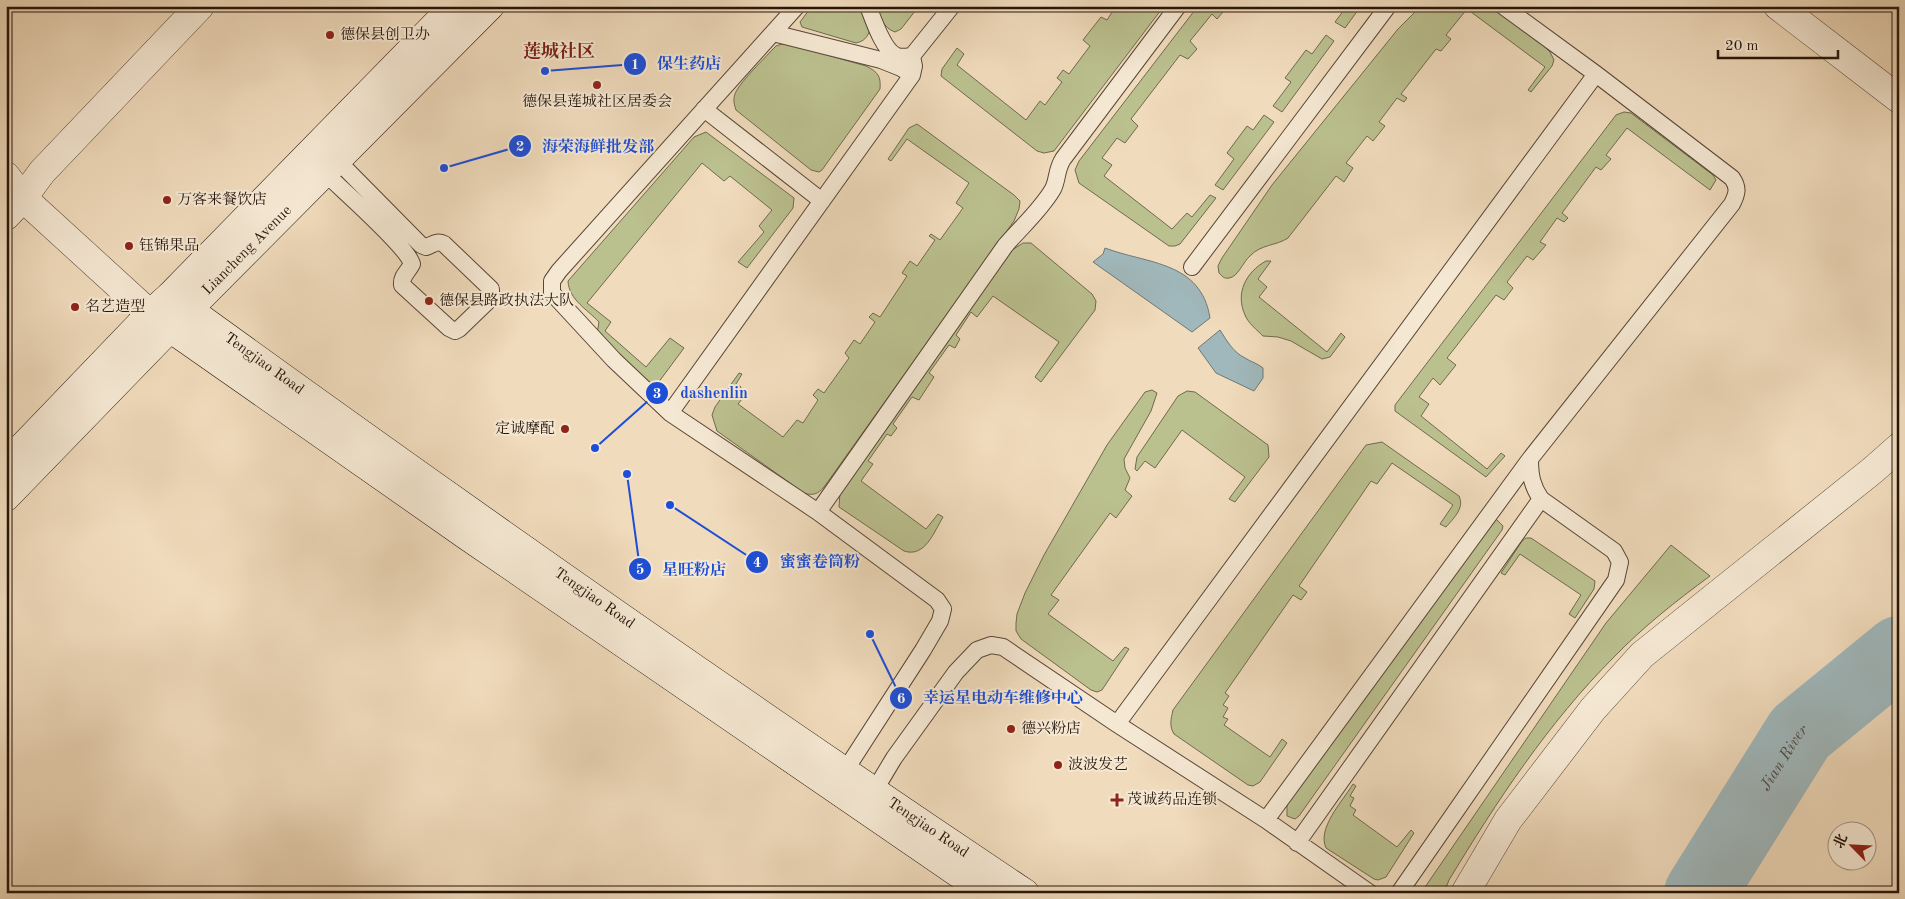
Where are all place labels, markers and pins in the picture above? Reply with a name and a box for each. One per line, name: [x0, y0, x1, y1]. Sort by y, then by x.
place label: 德保县创卫办: [340, 26, 430, 43]
marker: 德保县创卫办: [324, 29, 336, 41]
callout: 保生药店: [622, 48, 731, 79]
marker: 德保县莲城社区居委会: [591, 79, 603, 91]
place label: 德保县莲城社区居委会: [522, 93, 672, 110]
callout: 海荣海鲜批发部: [507, 130, 664, 161]
place label: 万客来餐饮店: [177, 191, 267, 208]
marker: 万客来餐饮店: [161, 194, 173, 206]
place label: 钰锦果品: [139, 237, 199, 254]
marker: 钰锦果品: [123, 240, 135, 252]
place label: 德保县路政执法大队: [439, 292, 574, 309]
marker: 德保县路政执法大队: [423, 295, 435, 307]
place label: 名艺造型: [85, 298, 145, 315]
marker: 名艺造型: [69, 301, 81, 313]
callout: dashenlin: [645, 377, 757, 408]
place label: 定诚摩配: [495, 420, 555, 437]
marker: 定诚摩配: [559, 423, 571, 435]
callout: 蜜蜜卷筒粉: [745, 546, 870, 577]
callout: 星旺粉店: [627, 554, 736, 585]
callout: 幸运星电动车维修中心: [888, 682, 1093, 713]
place label: 德兴粉店: [1021, 720, 1081, 737]
marker: 德兴粉店: [1005, 723, 1017, 735]
place label: 波波发艺: [1068, 756, 1128, 773]
marker: 波波发艺: [1052, 759, 1064, 771]
place label: 茂诚药品连锁: [1127, 791, 1217, 808]
marker: 茂诚药品连锁: [1111, 794, 1123, 806]

